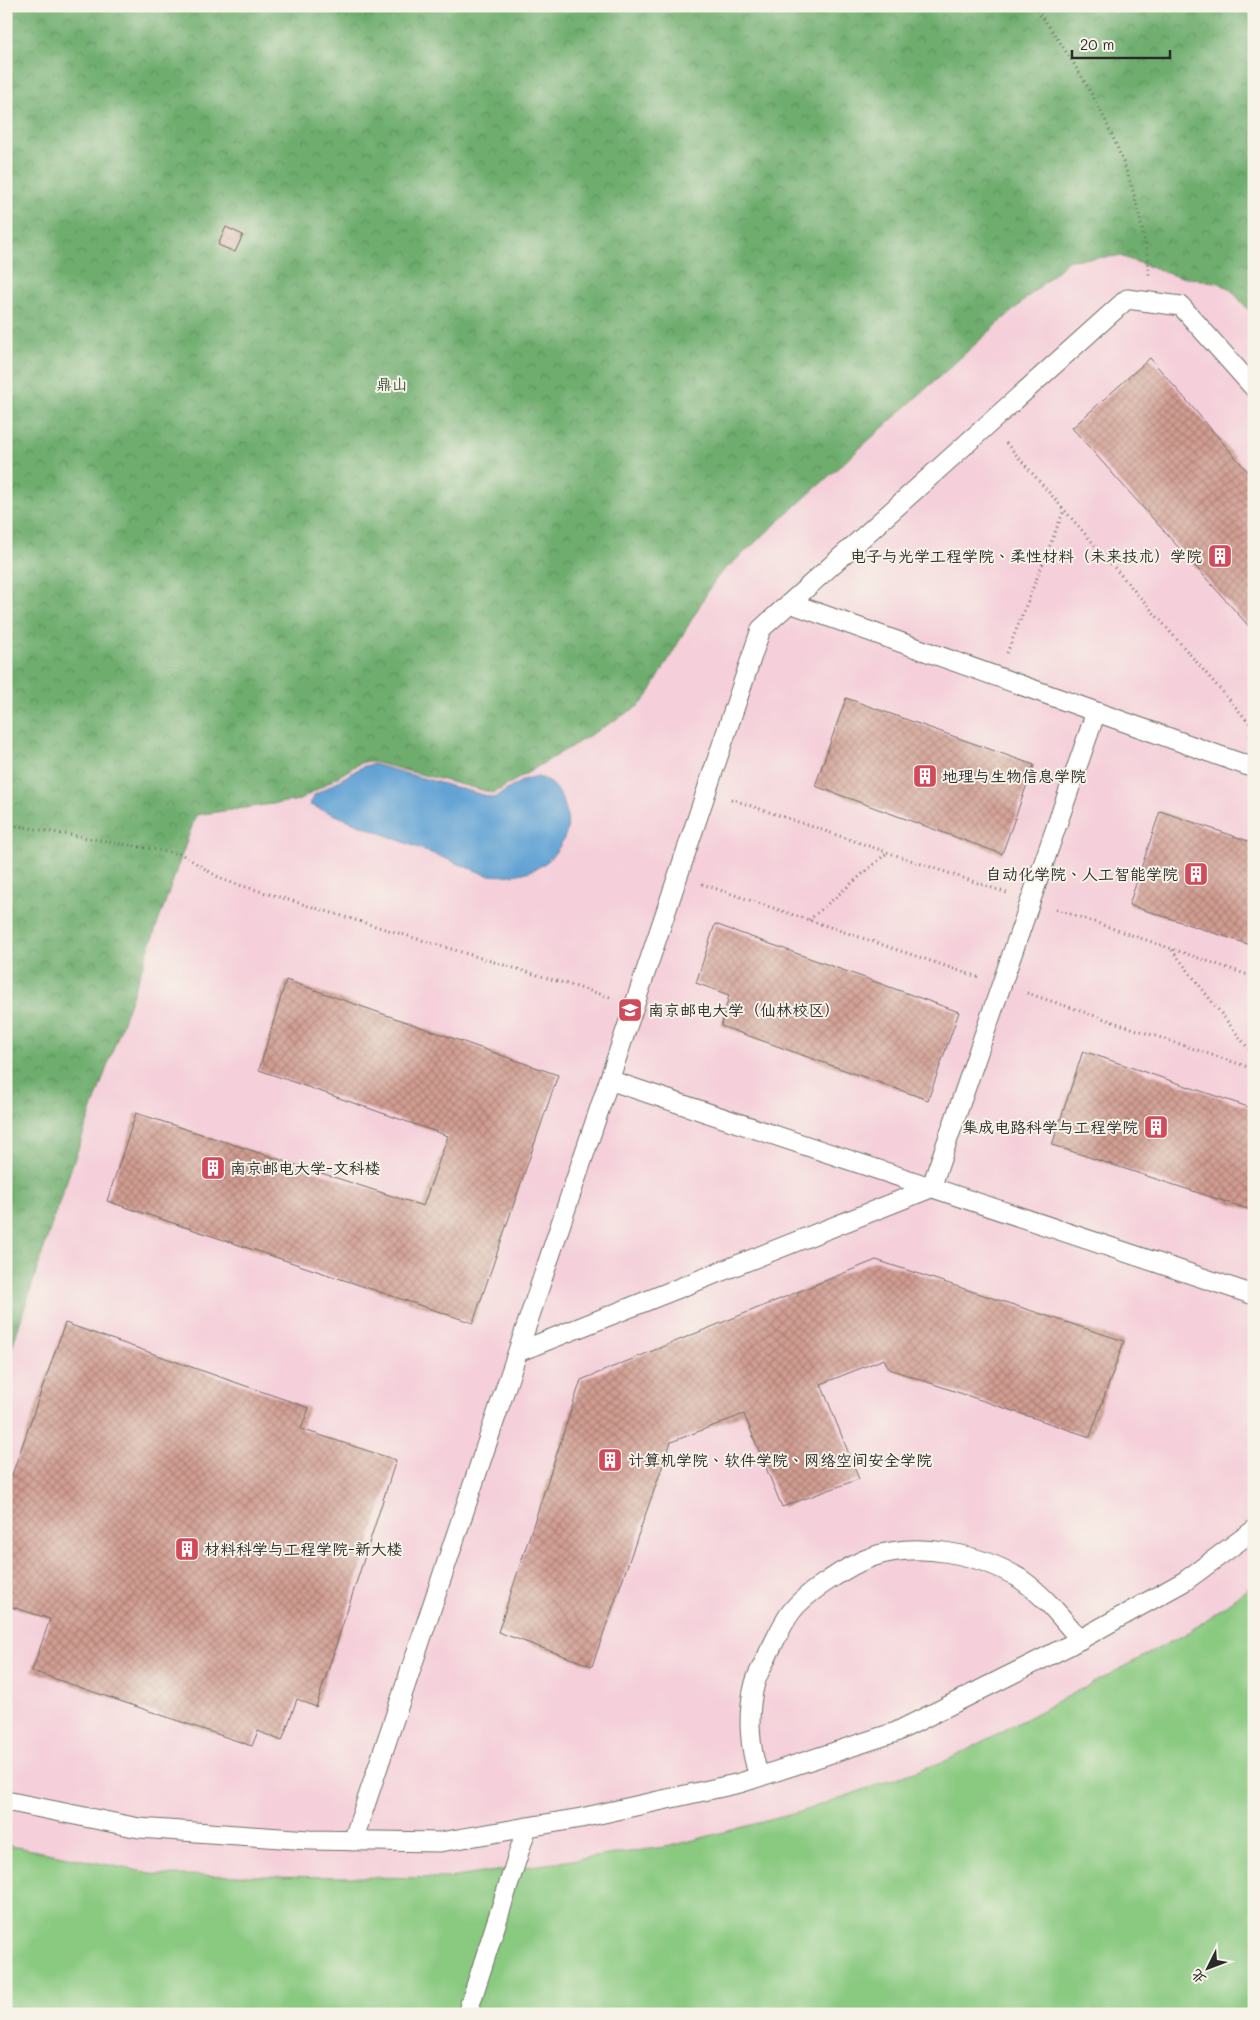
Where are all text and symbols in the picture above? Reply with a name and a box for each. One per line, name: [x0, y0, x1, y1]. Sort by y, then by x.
scale bar: [1072, 28, 1170, 60]
text: 20 m: [1080, 34, 1114, 54]
park label: 鼎山: [376, 373, 408, 394]
building icon: 电子与光学工程学院、柔性材料（未来技术）学院: [1207, 543, 1233, 569]
place label: 电子与光学工程学院、柔性材料（未来技术）学院: [850, 545, 1202, 566]
building icon: 地理与生物信息学院: [912, 763, 938, 789]
place label: 地理与生物信息学院: [942, 765, 1086, 786]
building icon: 自动化学院、人工智能学院: [1183, 861, 1209, 887]
place label: 自动化学院、人工智能学院: [986, 863, 1178, 884]
school or university icon: 南京邮电大学（仙林校区）: [617, 997, 643, 1023]
place label: 南京邮电大学（仙林校区）: [648, 999, 840, 1020]
building icon: 集成电路科学与工程学院: [1143, 1114, 1169, 1140]
place label: 集成电路科学与工程学院: [962, 1116, 1138, 1137]
building icon: 南京邮电大学-文科楼: [200, 1155, 226, 1181]
place label: 南京邮电大学-文科楼: [230, 1157, 381, 1178]
building icon: 计算机学院、软件学院、网络空间安全学院: [597, 1447, 623, 1473]
place label: 计算机学院、软件学院、网络空间安全学院: [628, 1449, 932, 1470]
building icon: 材料科学与工程学院-新大楼: [174, 1536, 200, 1562]
place label: 材料科学与工程学院-新大楼: [204, 1538, 403, 1559]
north arrow: [1182, 1942, 1232, 1992]
text: 北: [1186, 1965, 1210, 1989]

